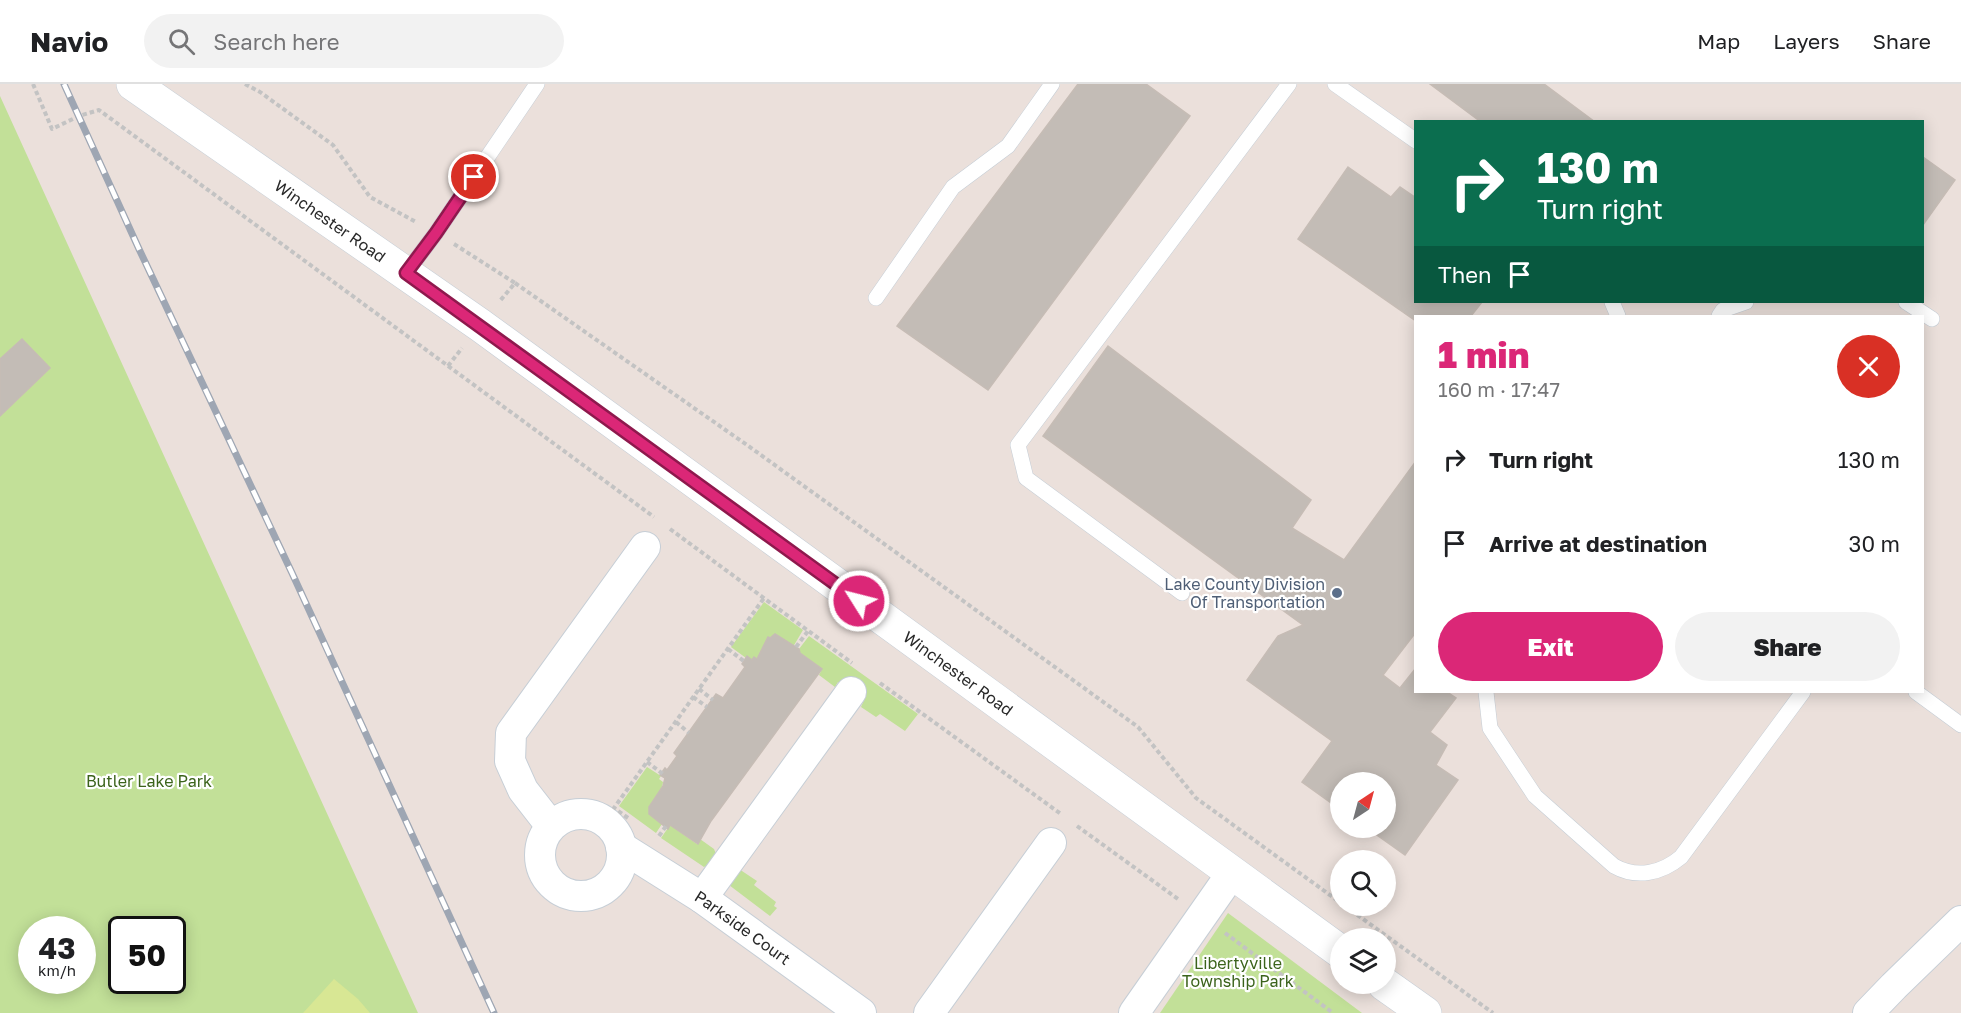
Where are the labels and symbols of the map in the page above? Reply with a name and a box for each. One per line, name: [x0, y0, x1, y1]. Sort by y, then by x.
pin: [448, 151, 499, 202]
street label: Winchester Road: [271, 175, 390, 266]
position arrow: [827, 569, 891, 633]
place label: Lake County Division Of Transportation: [1164, 574, 1325, 612]
marker: Lake County Division Of Transportation: [1330, 586, 1344, 600]
street label: Winchester Road: [899, 627, 1017, 720]
park label: Butler Lake Park: [86, 771, 212, 791]
north arrow: [1330, 772, 1396, 838]
street label: Parkside Court: [691, 886, 795, 969]
speed limit sign: 50: [108, 916, 186, 994]
park label: Libertyville Township Park: [1182, 953, 1294, 991]

